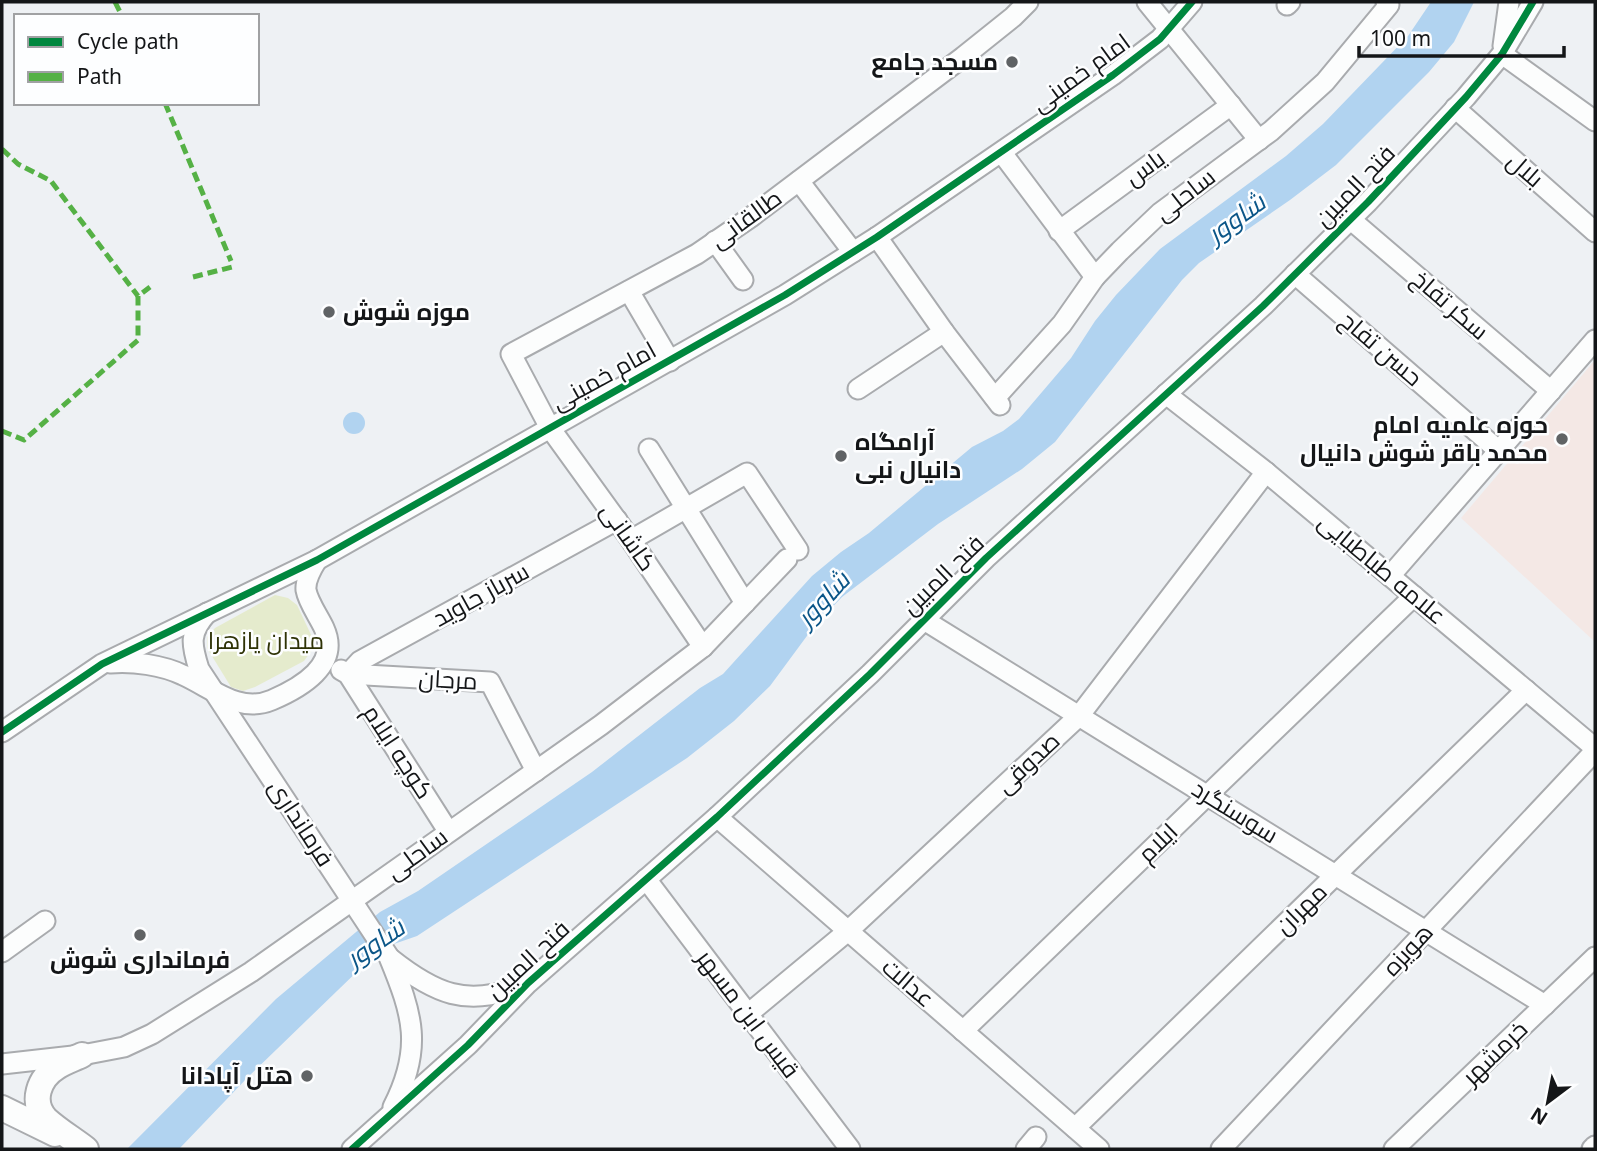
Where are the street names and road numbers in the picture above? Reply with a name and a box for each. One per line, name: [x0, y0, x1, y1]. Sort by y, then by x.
street label: امام خمینی: [1024, 25, 1137, 120]
street label: فتح المبین: [1306, 136, 1402, 234]
street label: یاس: [1117, 141, 1172, 193]
street label: بلال: [1501, 144, 1551, 194]
street label: ساحلی: [1147, 160, 1221, 228]
street label: طالقانی: [702, 180, 788, 255]
street label: سکر تفاخ: [1405, 261, 1496, 347]
street label: حسن تفاح: [1333, 303, 1430, 394]
street label: امام خمینی: [545, 332, 662, 418]
street label: کاشانی: [594, 495, 665, 577]
street label: علامه طباطبایی: [1312, 505, 1454, 631]
street label: فتح المبین: [893, 526, 991, 622]
street label: سرباز جاوید: [426, 554, 534, 634]
street label: مرجان: [418, 660, 478, 697]
street label: کوچه ایلام: [356, 698, 442, 805]
street label: صدوقی: [988, 724, 1066, 800]
street label: سوسنگرد: [1186, 771, 1285, 850]
street label: فرمانداری: [262, 772, 343, 872]
street label: ایلام: [1130, 815, 1185, 870]
street label: ساحلی: [379, 819, 454, 886]
street label: مهران: [1267, 875, 1333, 941]
street label: فتح المبین: [478, 912, 577, 1007]
street label: هویزه: [1374, 916, 1440, 982]
street label: قیس ابن مسهر: [689, 941, 808, 1084]
street label: عدالت: [876, 950, 942, 1014]
street label: خرمشهر: [1452, 1012, 1534, 1093]

